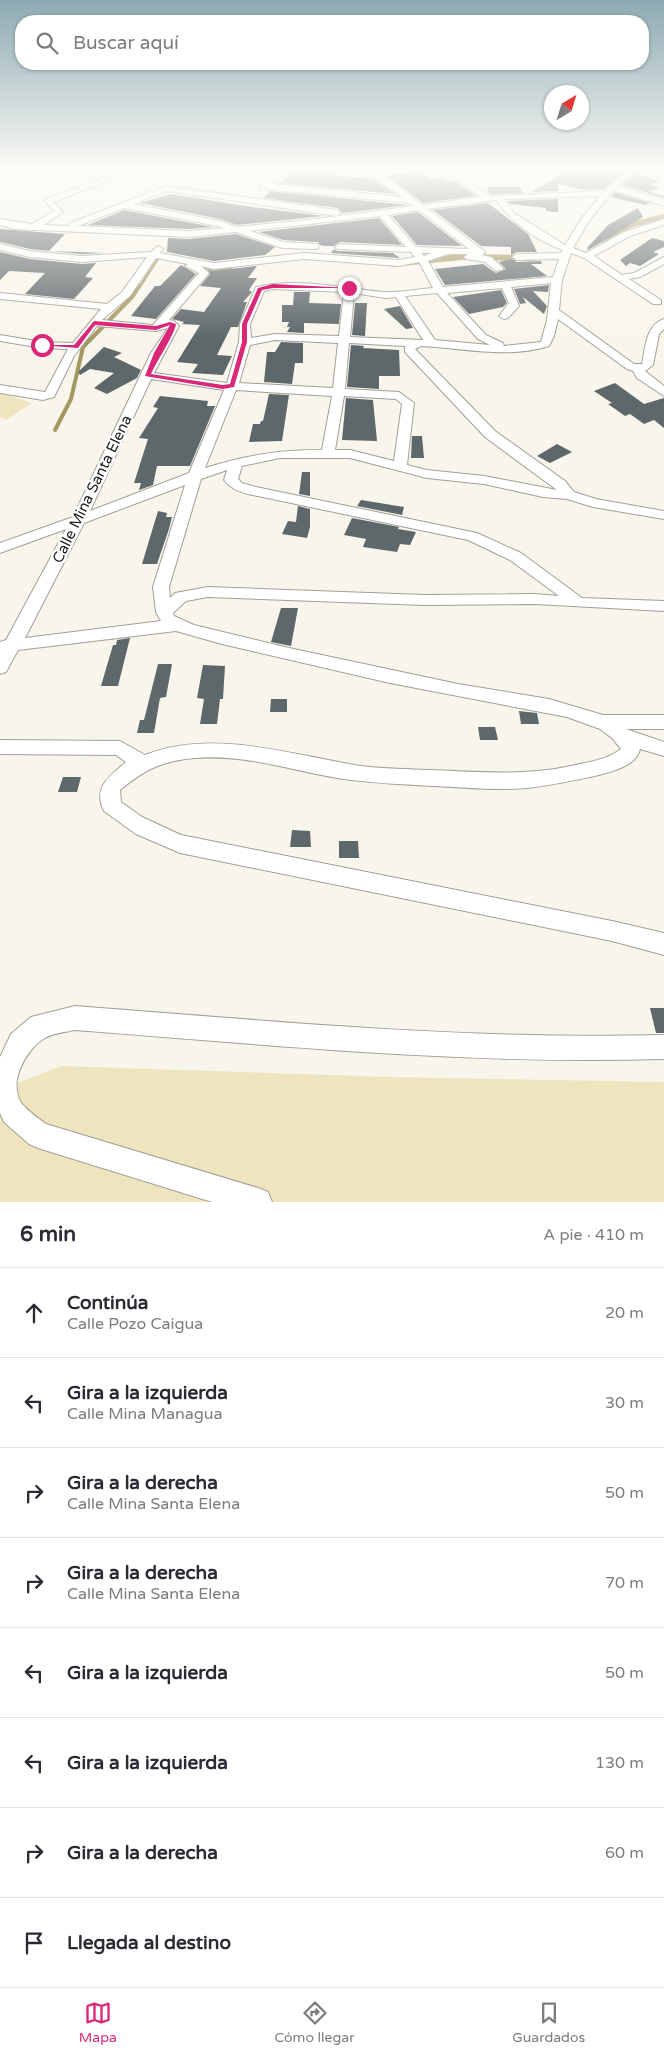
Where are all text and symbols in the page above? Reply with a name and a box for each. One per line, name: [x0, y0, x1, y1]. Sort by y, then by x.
search box: [15, 15, 649, 70]
icon: search: [33, 29, 61, 57]
text: Buscar aquí: [73, 32, 179, 54]
north arrow: [544, 85, 589, 130]
route end: [338, 277, 361, 300]
route start: [31, 334, 54, 357]
street label: Calle Mina Santa Elena: [48, 412, 136, 566]
text: 6 min: [20, 1222, 76, 1247]
text: A pie · 410 m: [543, 1225, 644, 1245]
text: Continúa: [67, 1292, 149, 1314]
icon: ahead: [20, 1299, 48, 1327]
text: 20 m: [605, 1303, 644, 1323]
text: Calle Pozo Caigua: [67, 1314, 203, 1334]
text: Gira a la izquierda: [67, 1382, 228, 1404]
icon: left: [20, 1389, 48, 1417]
text: 30 m: [605, 1393, 644, 1413]
text: Calle Mina Managua: [67, 1404, 223, 1424]
text: Gira a la derecha: [67, 1472, 218, 1494]
icon: right: [20, 1479, 48, 1507]
text: 50 m: [605, 1483, 644, 1503]
text: Calle Mina Santa Elena: [67, 1494, 240, 1514]
text: Gira a la derecha: [67, 1562, 218, 1584]
icon: right: [20, 1569, 48, 1597]
text: 70 m: [605, 1573, 644, 1593]
text: Calle Mina Santa Elena: [67, 1584, 240, 1604]
icon: left: [20, 1659, 48, 1687]
text: Gira a la izquierda: [67, 1662, 228, 1684]
text: 50 m: [605, 1663, 644, 1683]
icon: left: [20, 1749, 48, 1777]
text: Gira a la izquierda: [67, 1752, 228, 1774]
text: 130 m: [595, 1753, 644, 1773]
icon: right: [20, 1839, 48, 1867]
text: Gira a la derecha: [67, 1842, 218, 1864]
text: 60 m: [605, 1843, 644, 1863]
icon: arrive: [20, 1929, 48, 1957]
text: Llegada al destino: [67, 1932, 231, 1954]
tab: Mapa: [79, 1999, 117, 2046]
tab: Cómo llegar: [275, 1999, 355, 2046]
tab: Guardados: [512, 1999, 585, 2046]

